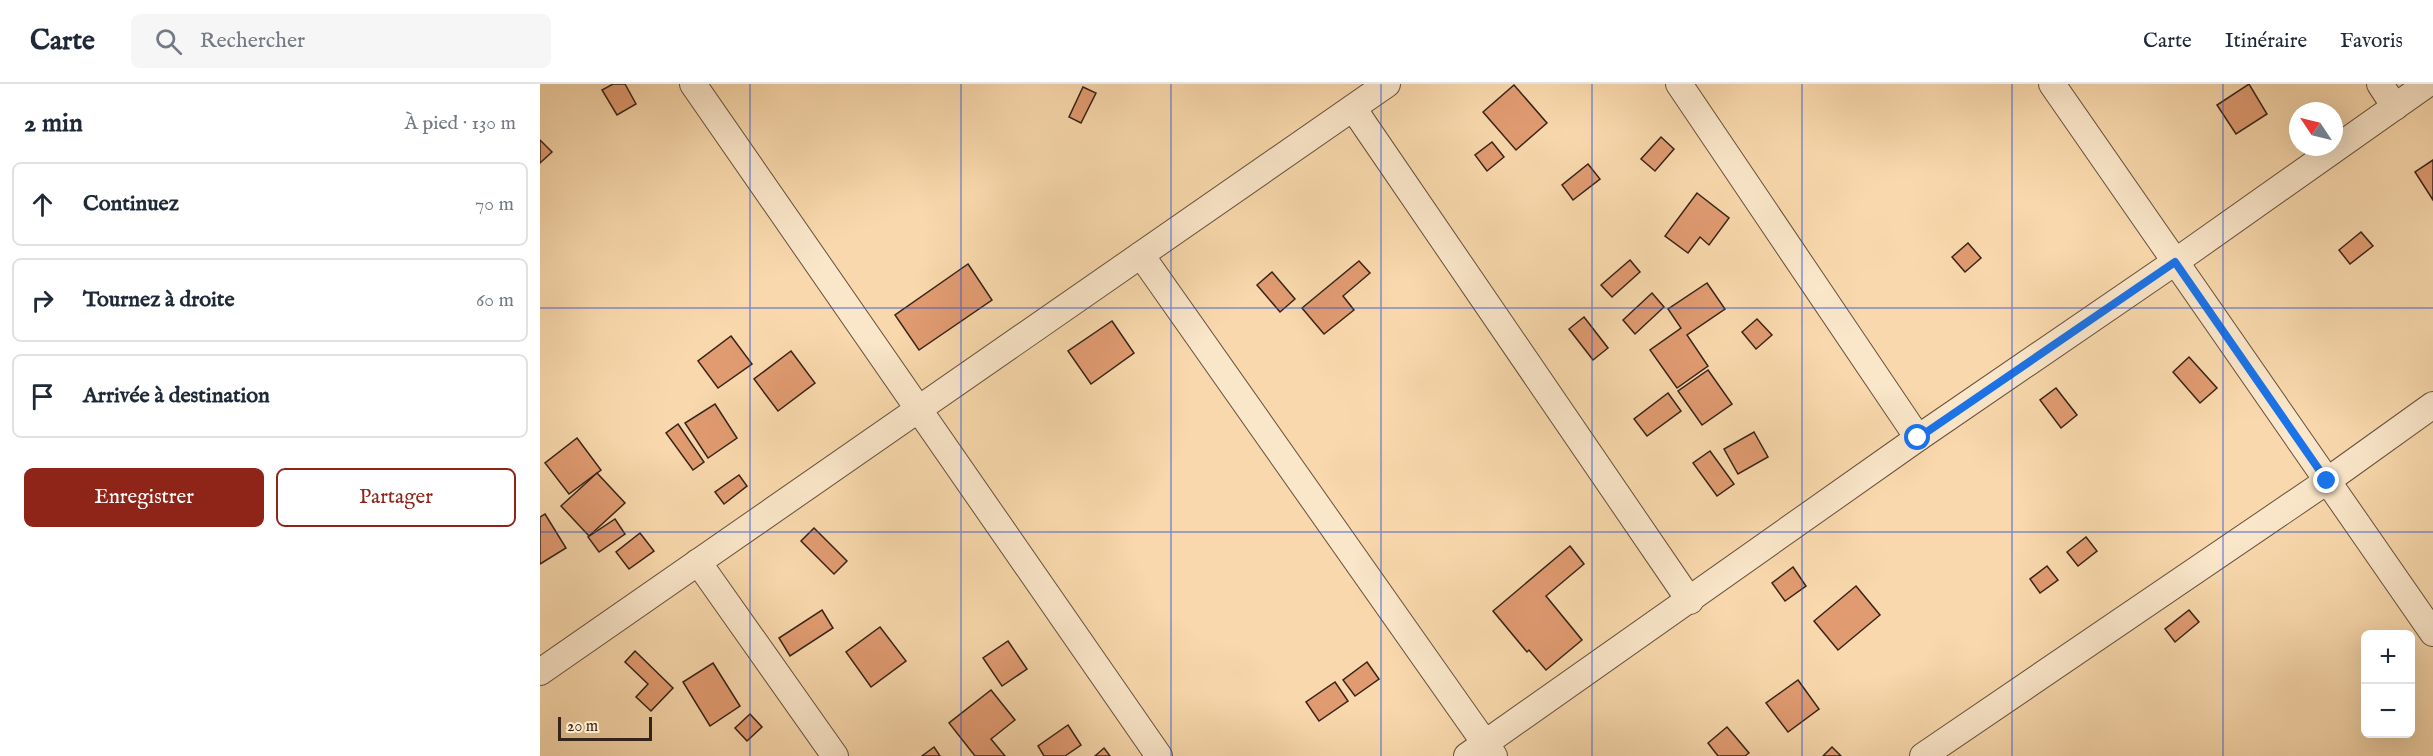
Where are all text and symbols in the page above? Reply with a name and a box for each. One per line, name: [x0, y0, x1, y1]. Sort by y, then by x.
search box: [131, 14, 551, 68]
text: Carte: [30, 24, 95, 59]
icon: search: [152, 25, 185, 58]
text: Rechercher: [200, 27, 305, 55]
text: Carte: [2143, 28, 2192, 55]
text: Itinéraire: [2225, 28, 2307, 55]
text: Favoris: [2340, 28, 2403, 55]
north arrow: [2289, 102, 2343, 156]
text: 2 min: [24, 107, 83, 140]
text: À pied · 130 m: [405, 111, 516, 136]
icon: ahead: [26, 188, 59, 221]
text: Continuez: [83, 190, 179, 218]
text: 70 m: [475, 192, 514, 217]
icon: right: [26, 284, 59, 317]
text: Tournez à droite: [83, 286, 234, 314]
text: 60 m: [476, 288, 514, 313]
icon: arrive: [26, 380, 59, 413]
text: Arrivée à destination: [83, 382, 270, 410]
route start: [1904, 424, 1930, 450]
route end: [2313, 467, 2339, 493]
button: Enregistrer: [24, 468, 264, 527]
button: Partager: [276, 468, 516, 527]
map controls: [2361, 630, 2415, 738]
button: +: [2361, 630, 2415, 684]
button: −: [2361, 684, 2415, 738]
scale bar: [558, 714, 652, 742]
text: 20 m: [567, 717, 598, 737]

